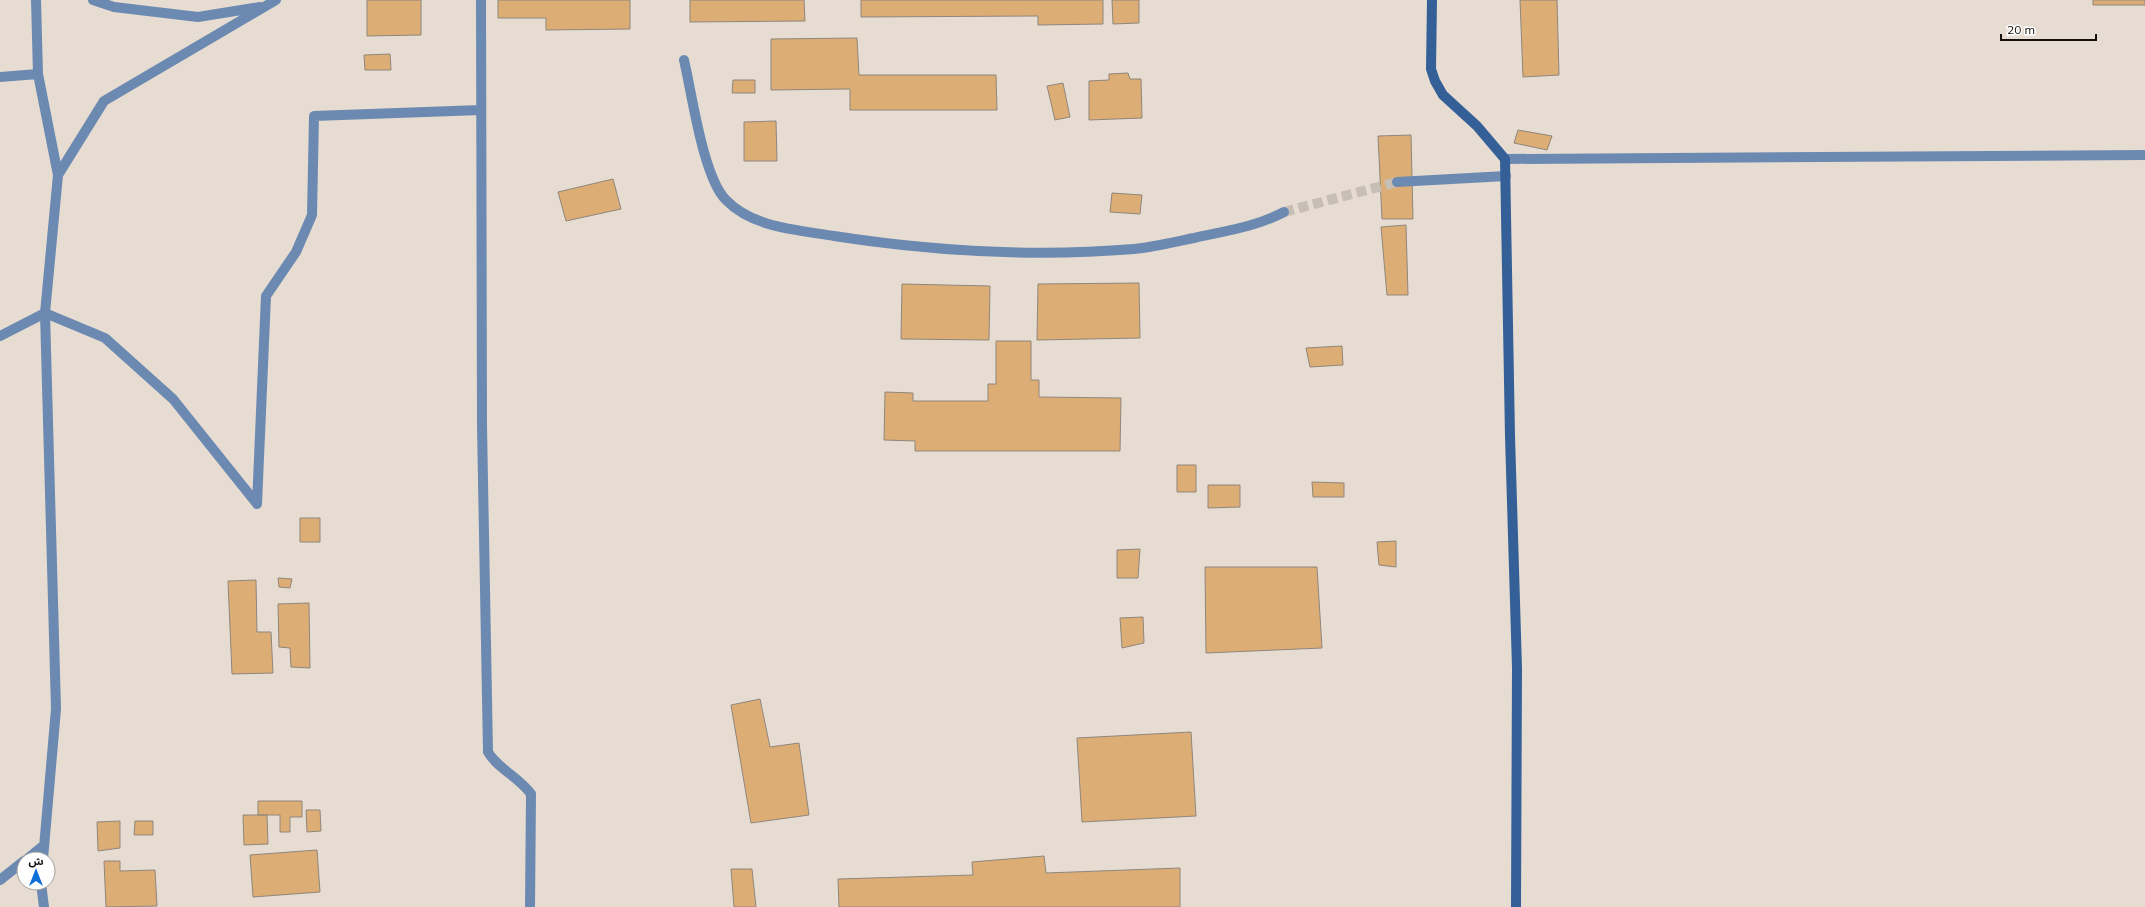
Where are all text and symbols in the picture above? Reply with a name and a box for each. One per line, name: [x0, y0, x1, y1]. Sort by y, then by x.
scale bar: [2001, 16, 2096, 42]
text: 20 m: [2007, 22, 2035, 37]
north arrow: [16, 851, 56, 891]
text: ش: [28, 854, 44, 868]

